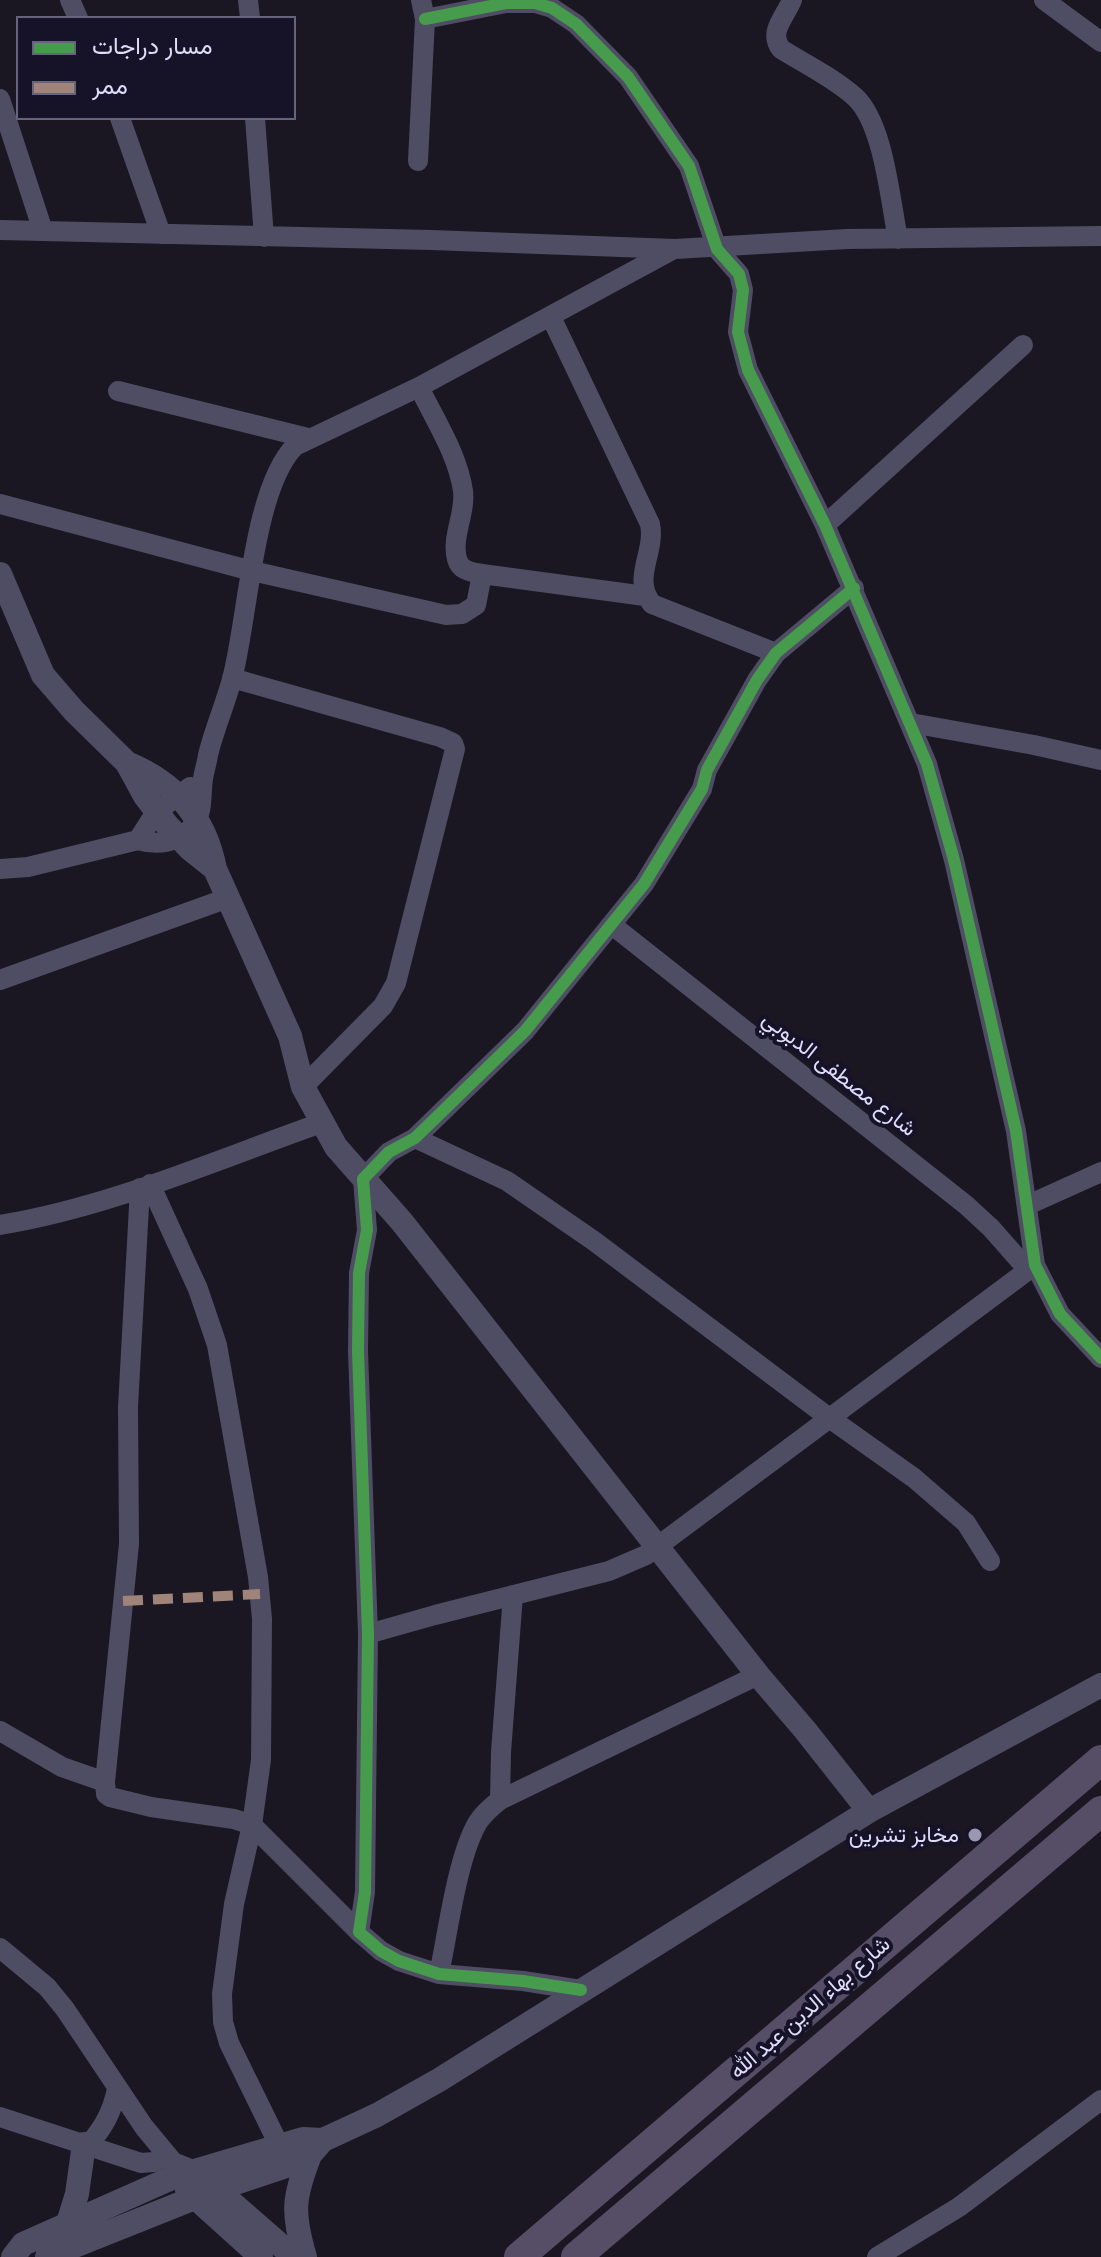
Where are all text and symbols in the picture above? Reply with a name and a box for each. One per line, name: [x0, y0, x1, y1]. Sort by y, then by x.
legend: [16, 16, 296, 120]
text: مسار دراجات: [92, 31, 213, 60]
text: ممر: [92, 71, 128, 100]
street label: شارع مصطفى الدبوبي: [757, 1006, 921, 1142]
place label: مخابز تشرين: [849, 1822, 959, 1848]
marker: مخابز تشرين: [966, 1826, 984, 1844]
street label: شارع بهاء الدين عبد الله: [724, 1931, 896, 2085]

